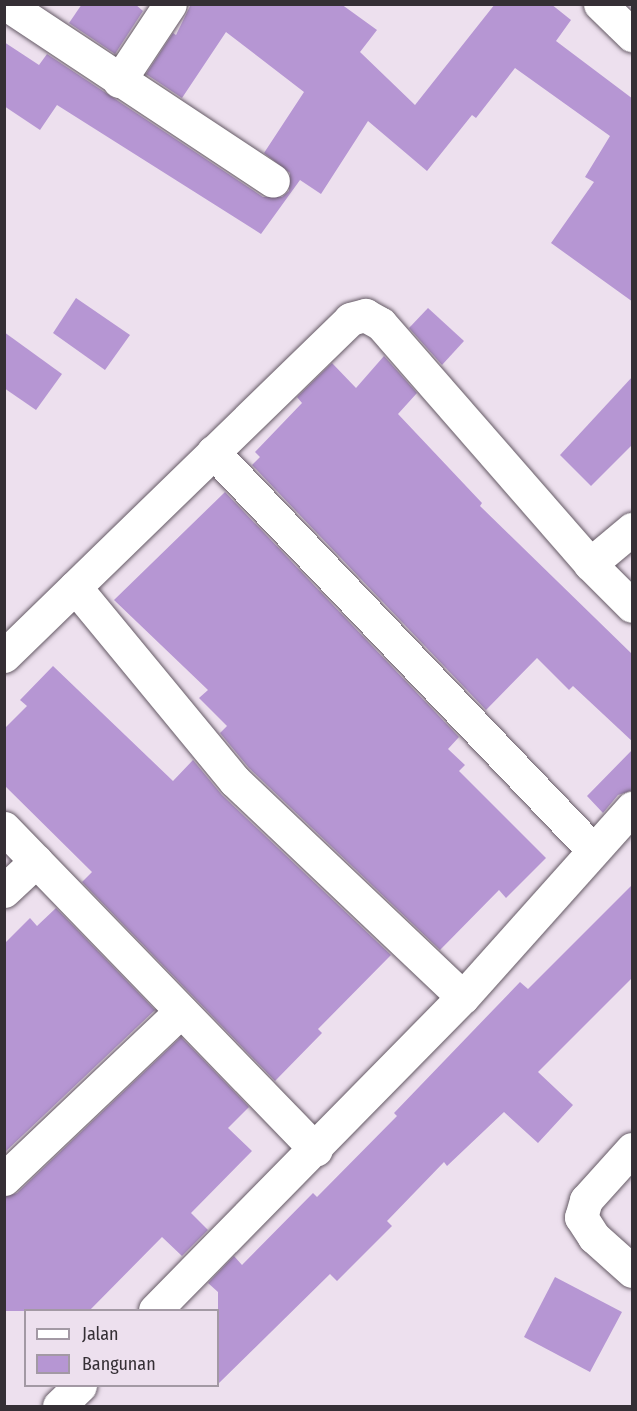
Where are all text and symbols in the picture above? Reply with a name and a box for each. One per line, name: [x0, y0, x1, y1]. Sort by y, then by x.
legend: [24, 1309, 219, 1387]
text: Jalan: [82, 1323, 119, 1345]
text: Bangunan: [82, 1353, 156, 1375]

